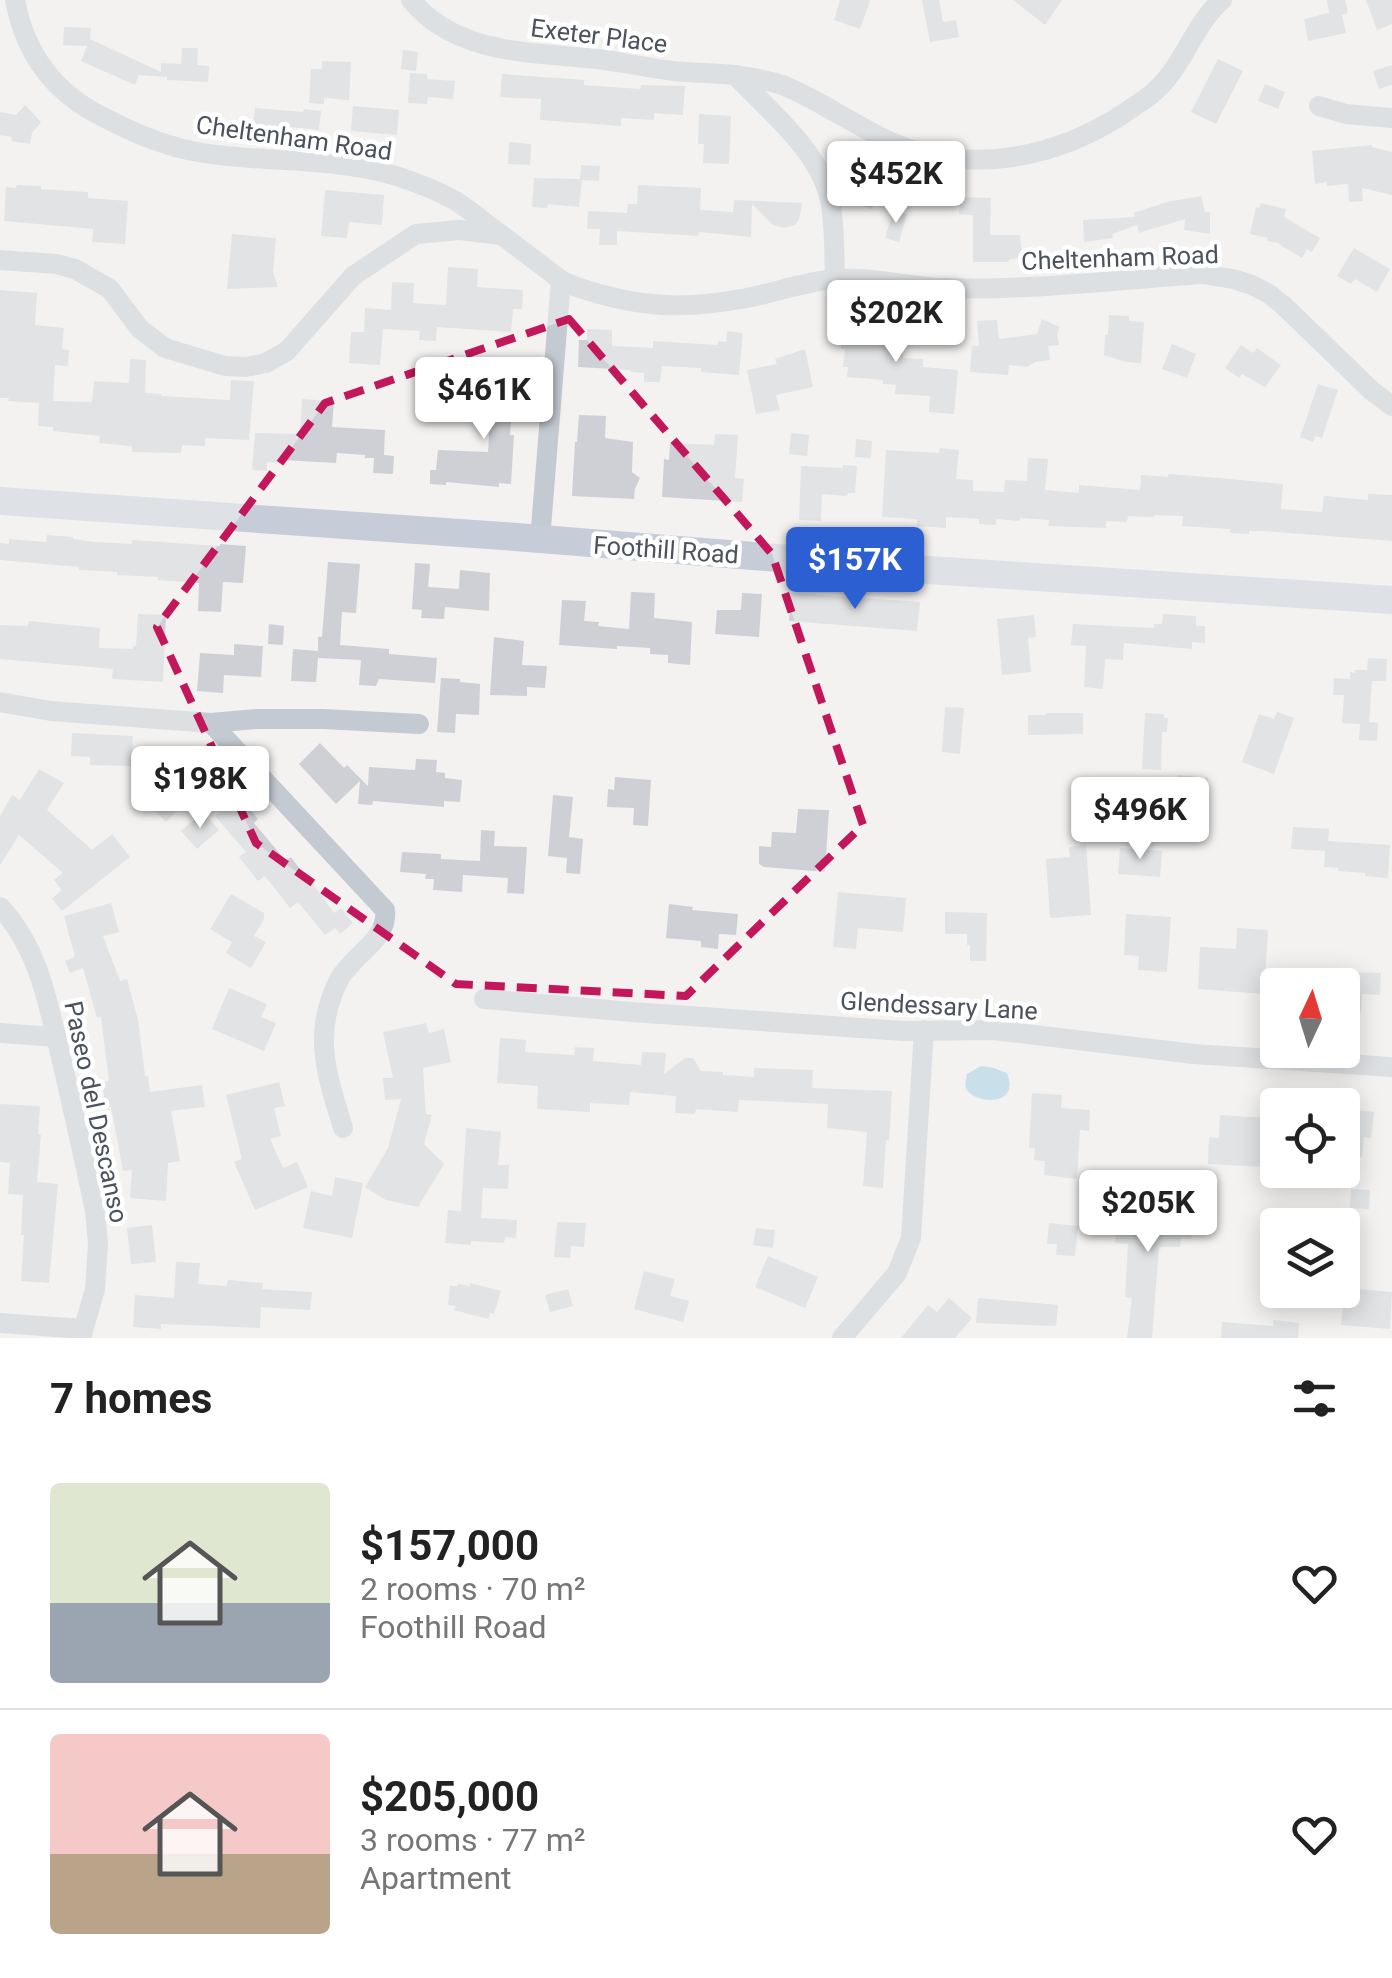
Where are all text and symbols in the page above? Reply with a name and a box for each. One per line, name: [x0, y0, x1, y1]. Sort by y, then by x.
street label: Exeter Place: [529, 13, 669, 59]
street label: Cheltenham Road: [194, 110, 394, 166]
pin: $452K: [826, 141, 966, 226]
text: $452K: [849, 154, 943, 192]
street label: Cheltenham Road: [1021, 240, 1219, 276]
pin: $202K: [826, 280, 966, 365]
text: $202K: [849, 293, 943, 331]
pin: $461K: [414, 357, 554, 442]
text: $461K: [437, 370, 531, 408]
pin: $157K: [785, 527, 925, 612]
street label: Foothill Road: [592, 530, 740, 570]
text: $157K: [808, 540, 902, 578]
pin: $198K: [130, 746, 270, 831]
text: $198K: [153, 759, 247, 797]
pin: $496K: [1070, 777, 1210, 862]
text: $496K: [1093, 790, 1187, 828]
north arrow: [1260, 968, 1360, 1068]
map controls: [1260, 968, 1360, 1308]
street label: Glendessary Lane: [839, 986, 1039, 1026]
street label: Paseo del Descanso: [58, 999, 134, 1225]
button: locate: [1260, 1088, 1360, 1188]
pin: $205K: [1078, 1170, 1218, 1255]
text: $205K: [1101, 1183, 1195, 1221]
button: layers: [1260, 1208, 1360, 1308]
icon: filters: [1287, 1371, 1342, 1426]
text: 7 homes: [50, 1374, 212, 1423]
text: $157,000: [360, 1521, 539, 1570]
icon: home: [130, 1523, 250, 1643]
icon: heart: [1287, 1556, 1342, 1611]
text: 2 rooms · 70 m²: [360, 1570, 585, 1608]
text: Foothill Road: [360, 1608, 547, 1646]
text: $205,000: [360, 1772, 539, 1821]
icon: home: [130, 1774, 250, 1894]
icon: heart: [1287, 1807, 1342, 1862]
text: 3 rooms · 77 m²: [360, 1821, 585, 1859]
text: Apartment: [360, 1859, 512, 1897]

